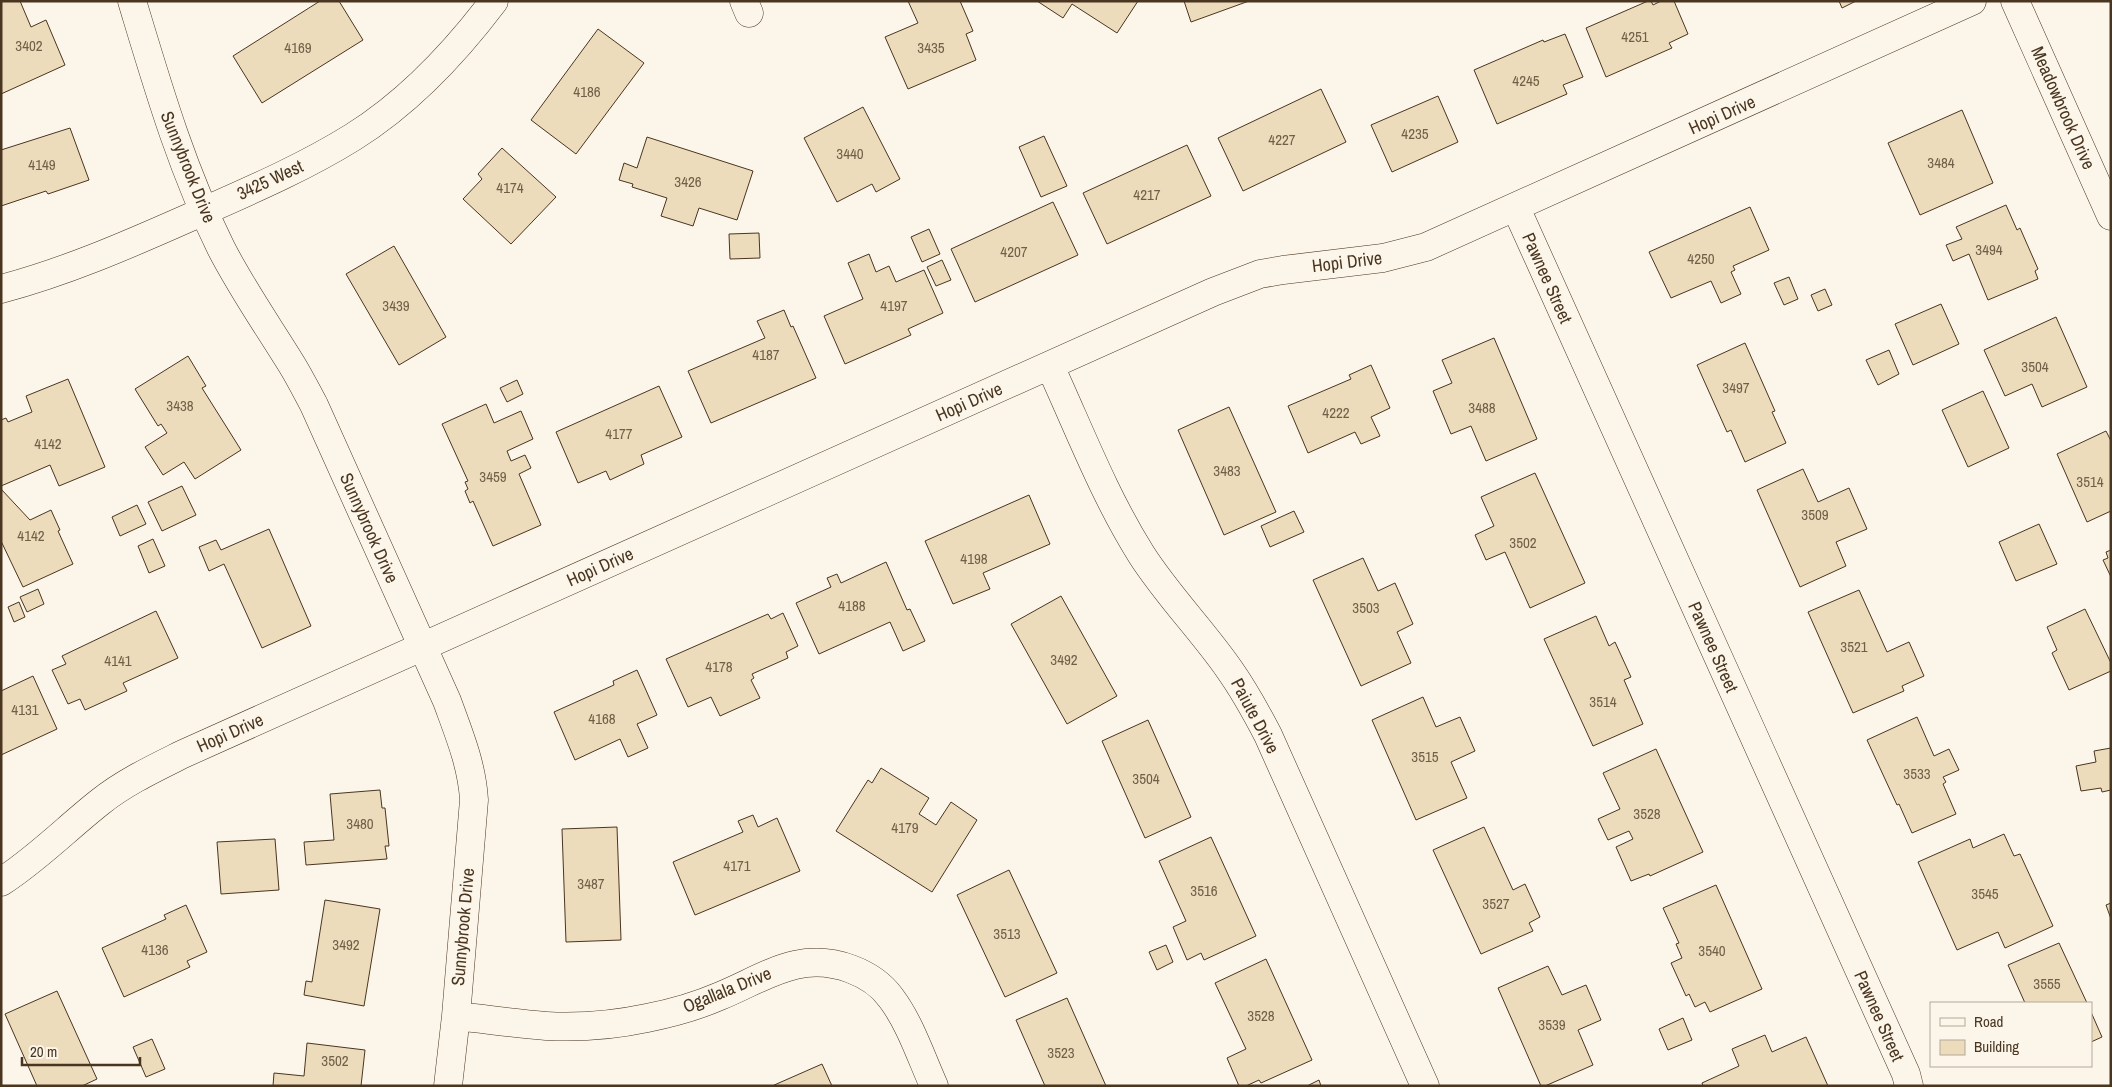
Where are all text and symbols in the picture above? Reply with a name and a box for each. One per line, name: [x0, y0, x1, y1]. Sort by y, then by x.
house number: 4251: [1621, 26, 1649, 47]
house number: 3402: [15, 35, 43, 56]
house number: 4169: [284, 37, 312, 58]
house number: 3435: [917, 37, 945, 58]
street label: Meadowbrook Drive: [2025, 42, 2102, 173]
house number: 4245: [1512, 70, 1540, 91]
house number: 4186: [573, 81, 601, 102]
street label: Hopi Drive: [1684, 89, 1759, 140]
street label: Sunnybrook Drive: [155, 107, 222, 226]
house number: 4235: [1401, 123, 1429, 144]
house number: 4227: [1268, 129, 1296, 150]
house number: 3440: [836, 143, 864, 164]
house number: 3484: [1927, 152, 1955, 173]
street label: 3425 West: [233, 153, 307, 206]
house number: 4149: [28, 154, 56, 175]
house number: 3426: [674, 171, 702, 192]
house number: 4174: [496, 177, 524, 198]
house number: 4217: [1133, 184, 1161, 205]
street label: Pawnee Street: [1516, 228, 1579, 327]
house number: 3494: [1975, 239, 2003, 260]
house number: 4207: [1000, 241, 1028, 262]
street label: Hopi Drive: [1310, 245, 1383, 278]
house number: 4250: [1687, 248, 1715, 269]
house number: 3439: [382, 295, 410, 316]
house number: 4197: [880, 295, 908, 316]
house number: 4187: [752, 344, 780, 365]
house number: 3504: [2021, 356, 2049, 377]
street label: Hopi Drive: [931, 376, 1006, 427]
house number: 3497: [1722, 377, 1750, 398]
house number: 3438: [166, 395, 194, 416]
house number: 3488: [1468, 397, 1496, 418]
house number: 4222: [1322, 402, 1350, 423]
house number: 4177: [605, 423, 633, 444]
house number: 4142: [34, 433, 62, 454]
house number: 3483: [1213, 460, 1241, 481]
house number: 3459: [479, 466, 507, 487]
street label: Sunnybrook Drive: [334, 469, 405, 587]
house number: 3514: [2076, 471, 2104, 492]
house number: 3509: [1801, 504, 1829, 525]
house number: 4142: [17, 525, 45, 546]
house number: 3502: [1509, 532, 1537, 553]
street label: Hopi Drive: [562, 541, 637, 592]
house number: 4198: [960, 548, 988, 569]
house number: 4188: [838, 595, 866, 616]
house number: 3503: [1352, 597, 1380, 618]
street label: Pawnee Street: [1682, 597, 1745, 696]
house number: 3521: [1840, 636, 1868, 657]
house number: 3492: [1050, 649, 1078, 670]
house number: 4141: [104, 650, 132, 671]
house number: 4178: [705, 656, 733, 677]
street label: Paiute Drive: [1225, 674, 1286, 758]
house number: 3514: [1589, 691, 1617, 712]
house number: 4131: [11, 699, 39, 720]
street label: Hopi Drive: [192, 707, 267, 758]
house number: 4168: [588, 708, 616, 729]
house number: 3515: [1411, 746, 1439, 767]
house number: 3533: [1903, 763, 1931, 784]
house number: 3504: [1132, 768, 1160, 789]
house number: 3528: [1633, 803, 1661, 824]
house number: 3480: [346, 813, 374, 834]
house number: 4179: [891, 817, 919, 838]
house number: 4171: [723, 855, 751, 876]
street label: Sunnybrook Drive: [445, 867, 480, 987]
house number: 3487: [577, 873, 605, 894]
house number: 3516: [1190, 880, 1218, 901]
house number: 3545: [1971, 883, 1999, 904]
house number: 3527: [1482, 893, 1510, 914]
house number: 3513: [993, 923, 1021, 944]
house number: 3492: [332, 934, 360, 955]
house number: 4136: [141, 939, 169, 960]
house number: 3540: [1698, 940, 1726, 961]
street label: Ogallala Drive: [679, 960, 775, 1019]
street label: Pawnee Street: [1848, 966, 1911, 1065]
house number: 3555: [2033, 973, 2061, 994]
legend: [1930, 1002, 2092, 1067]
house number: 3528: [1247, 1005, 1275, 1026]
text: Road: [1974, 1011, 2003, 1032]
house number: 3539: [1538, 1014, 1566, 1035]
scale bar: [22, 1034, 140, 1066]
text: Building: [1974, 1036, 2019, 1057]
text: 20 m: [30, 1041, 57, 1062]
house number: 3523: [1047, 1042, 1075, 1063]
house number: 3502: [321, 1050, 349, 1071]

